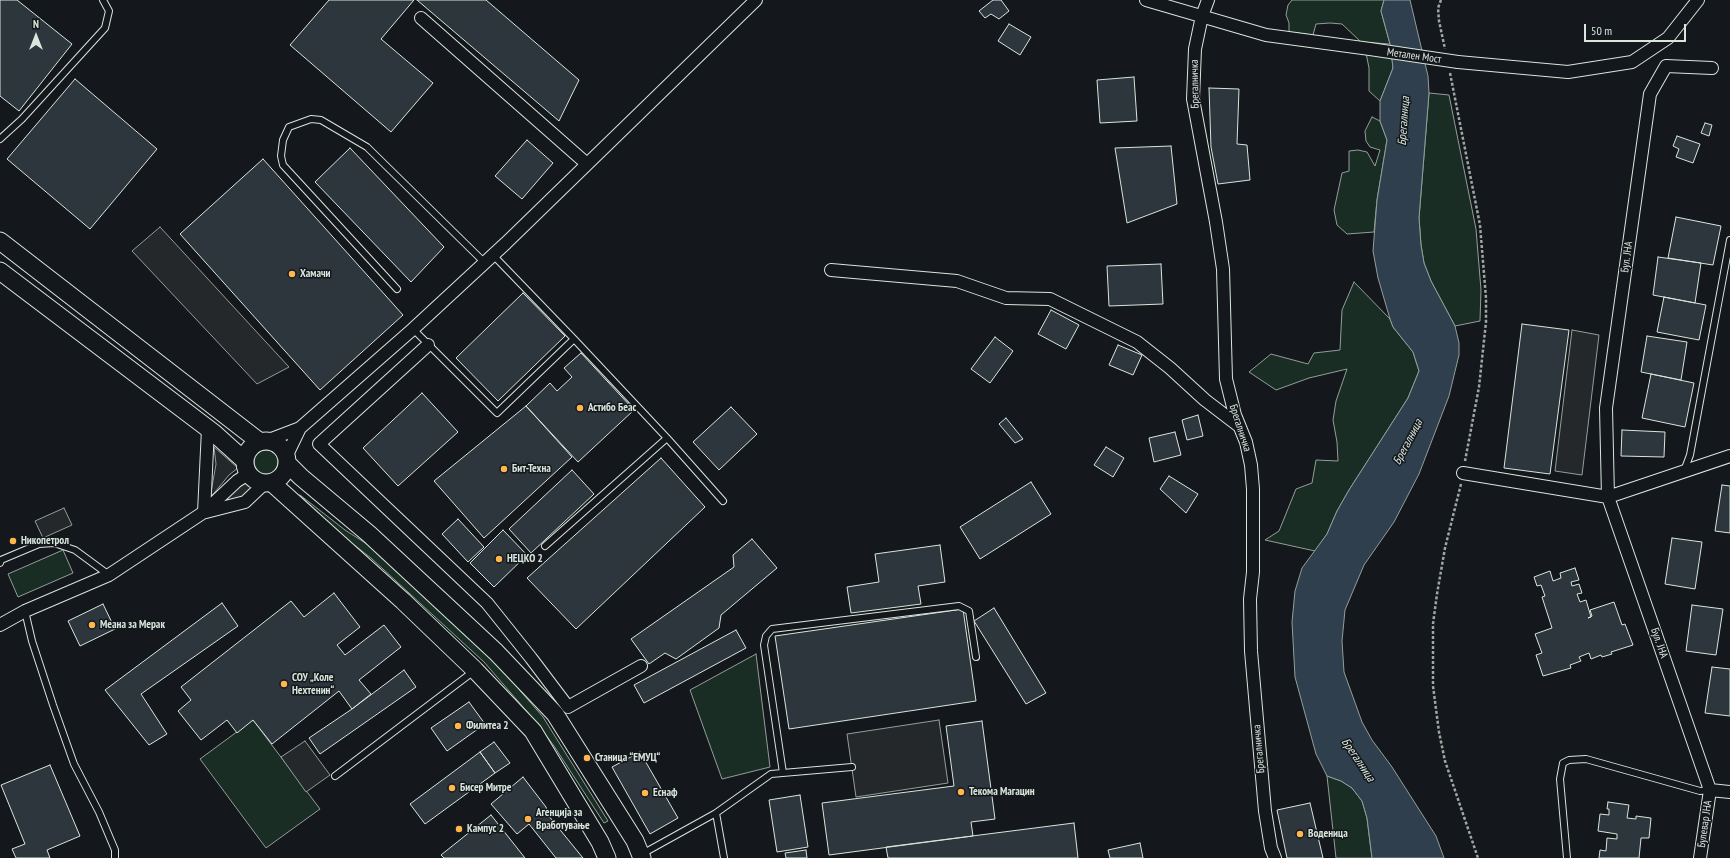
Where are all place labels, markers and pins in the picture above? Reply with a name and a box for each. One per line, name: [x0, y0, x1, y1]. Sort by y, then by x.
place label: Хамачи: [300, 267, 331, 281]
marker: Хамачи: [287, 269, 297, 279]
place label: Астибо Беас: [588, 401, 636, 415]
marker: Астибо Беас: [575, 403, 585, 413]
place label: Бит-Техна: [512, 462, 551, 476]
marker: Бит-Техна: [499, 464, 509, 474]
place label: Никопетрол: [21, 534, 69, 548]
marker: Никопетрол: [8, 536, 18, 546]
place label: НЕЦКО 2: [507, 552, 543, 566]
marker: НЕЦКО 2: [494, 554, 504, 564]
place label: Меана за Мерак: [100, 618, 165, 632]
marker: Меана за Мерак: [87, 620, 97, 630]
place label: СОУ „Коле Нехтенин“: [292, 671, 334, 697]
marker: СОУ „Коле Нехтенин“: [279, 679, 289, 689]
place label: Филитеа 2: [466, 719, 509, 733]
marker: Филитеа 2: [453, 721, 463, 731]
place label: Станица “ЕМУЦ“: [595, 751, 660, 765]
marker: Станица “ЕМУЦ“: [582, 753, 592, 763]
place label: Бисер Митре: [460, 781, 511, 795]
marker: Бисер Митре: [447, 783, 457, 793]
place label: Текома Магацин: [969, 785, 1035, 799]
place label: Еснаф: [653, 786, 677, 800]
marker: Текома Магацин: [956, 787, 966, 797]
marker: Еснаф: [640, 788, 650, 798]
place label: Агенција за Вработување: [536, 806, 590, 832]
marker: Агенција за Вработување: [523, 814, 533, 824]
place label: Кампус 2: [467, 822, 504, 836]
marker: Кампус 2: [454, 824, 464, 834]
place label: Воденица: [1308, 827, 1348, 841]
marker: Воденица: [1295, 829, 1305, 839]

